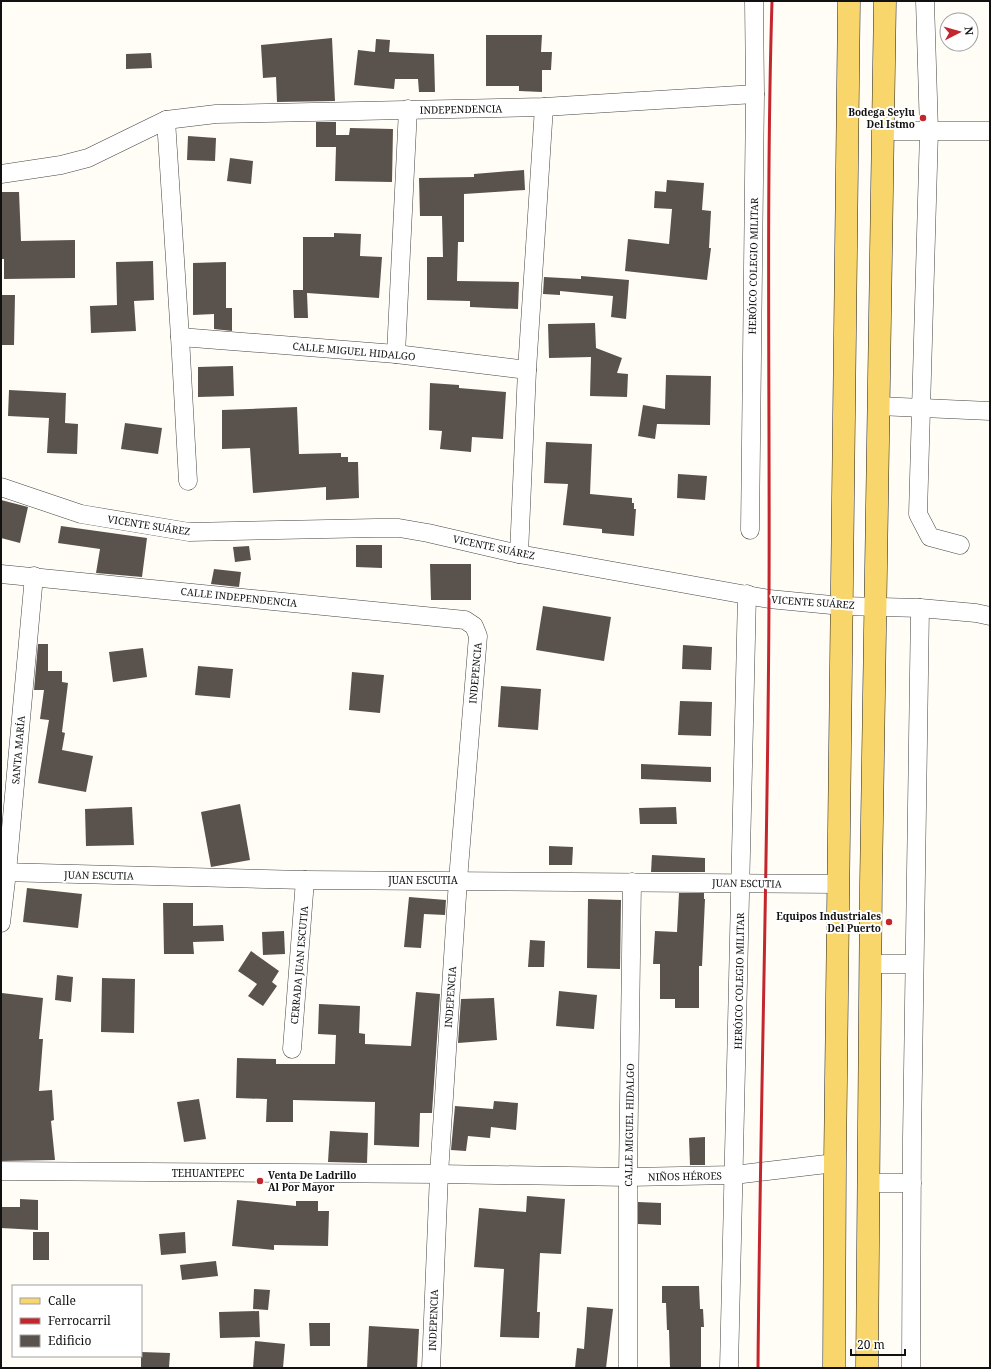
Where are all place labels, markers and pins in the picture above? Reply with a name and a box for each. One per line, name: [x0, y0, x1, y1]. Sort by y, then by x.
place label: Bodega Seylu Del Istmo: [848, 105, 915, 131]
marker: Bodega Seylu Del Istmo: [918, 113, 928, 123]
place label: Equipos Industriales Del Puerto: [776, 909, 881, 935]
marker: Equipos Industriales Del Puerto: [884, 917, 894, 927]
place label: Venta De Ladrillo Al Por Mayor: [268, 1168, 356, 1194]
marker: Venta De Ladrillo Al Por Mayor: [255, 1176, 265, 1186]

